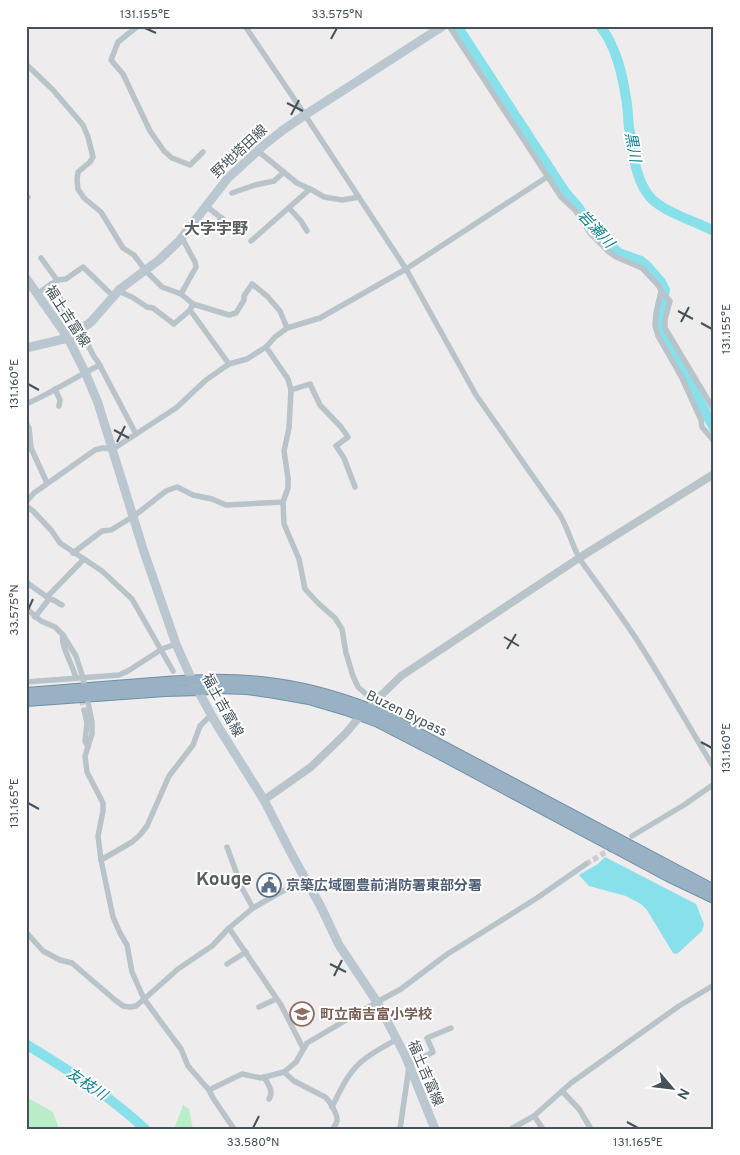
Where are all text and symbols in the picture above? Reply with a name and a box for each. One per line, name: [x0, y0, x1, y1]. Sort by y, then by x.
text: 131.155°E: [120, 7, 170, 23]
text: 33.575°N: [311, 7, 363, 23]
street label: 野地塔田線: [209, 122, 271, 182]
water label: 黒川: [619, 131, 644, 166]
water label: 岩瀬川: [573, 207, 619, 254]
district label: 大字宇野: [184, 220, 248, 240]
street label: 福土吉富線: [41, 283, 93, 351]
text: 131.155°E: [719, 304, 735, 354]
text: 131.160°E: [7, 359, 23, 409]
text: 33.575°N: [7, 584, 23, 636]
street label: 福土吉富線: [197, 671, 246, 740]
street label: Buzen Bypass: [363, 687, 450, 741]
text: 131.160°E: [719, 723, 735, 773]
text: 131.165°E: [7, 778, 23, 828]
district label: Kouge: [196, 868, 252, 892]
public building icon: 京築広域圏豊前消防署東部分署: [256, 872, 282, 898]
place label: 京築広域圏豊前消防署東部分署: [286, 877, 482, 895]
school or university icon: 町立南吉富小学校: [289, 1001, 315, 1027]
place label: 町立南吉富小学校: [320, 1007, 432, 1024]
street label: 福土吉富線: [403, 1038, 446, 1109]
north arrow: [648, 1062, 698, 1112]
water label: 友枝川: [62, 1065, 112, 1107]
text: N: [672, 1085, 692, 1102]
text: 33.580°N: [227, 1135, 279, 1151]
text: 131.165°E: [613, 1135, 663, 1151]

